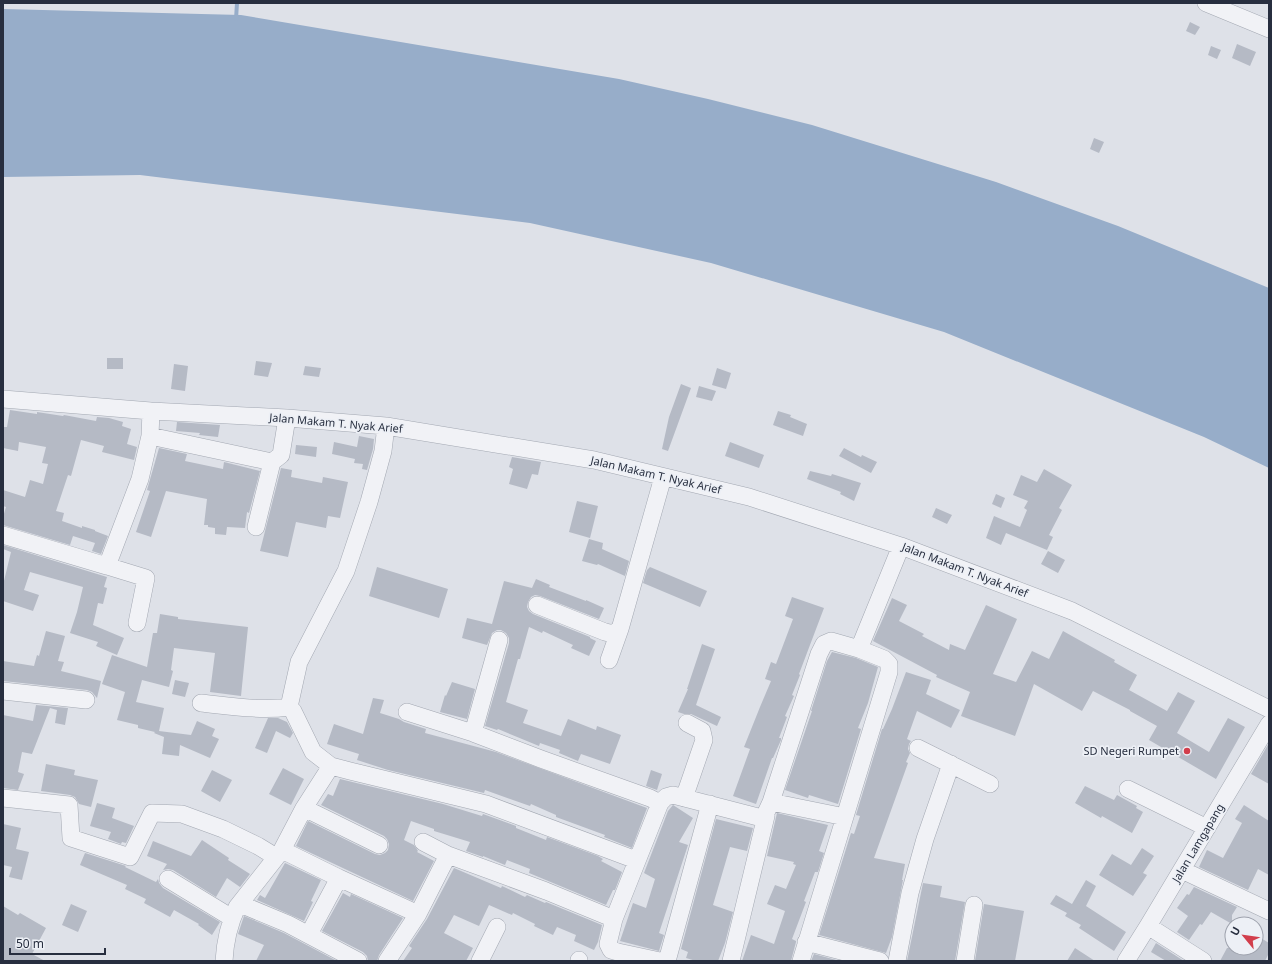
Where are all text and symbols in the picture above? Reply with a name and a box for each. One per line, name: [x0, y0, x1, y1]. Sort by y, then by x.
street label: Jalan Makam T. Nyak Arief: [268, 409, 405, 436]
street label: Jalan Makam T. Nyak Arief: [588, 452, 724, 497]
street label: Jalan Makam T. Nyak Arief: [899, 538, 1031, 601]
place label: SD Negeri Rumpet: [1083, 743, 1179, 758]
marker: SD Negeri Rumpet: [1182, 746, 1192, 756]
street label: Jalan Lamgapang: [1168, 801, 1227, 886]
north arrow: [1224, 916, 1264, 956]
text: U: [1226, 924, 1243, 938]
scale bar: [10, 930, 105, 956]
text: 50 m: [16, 935, 44, 952]

